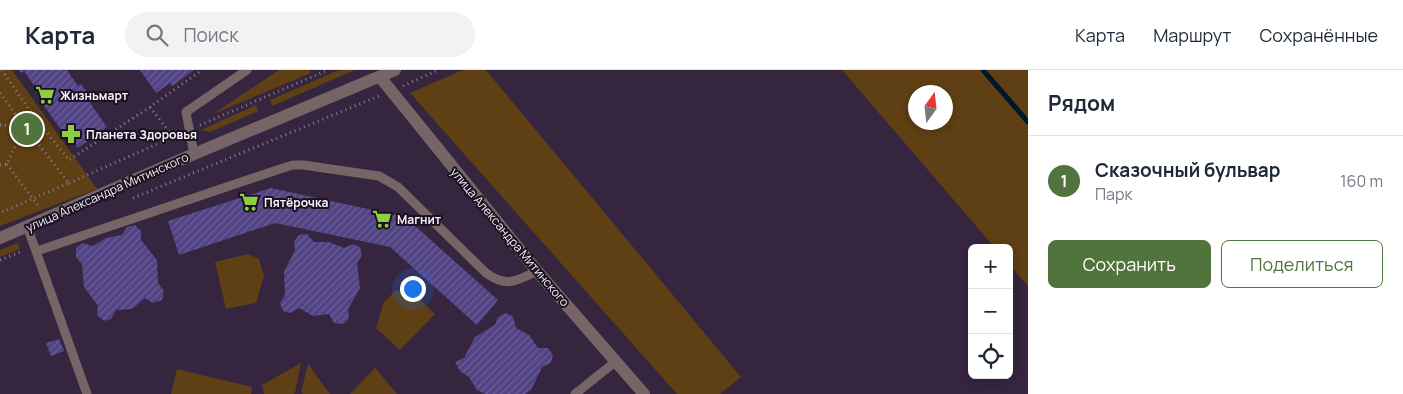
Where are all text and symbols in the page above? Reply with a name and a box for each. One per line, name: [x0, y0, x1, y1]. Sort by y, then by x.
search box: [125, 12, 475, 57]
text: Карта: [25, 18, 95, 51]
icon: search: [143, 21, 171, 49]
text: Поиск: [183, 22, 239, 48]
text: Карта: [1075, 23, 1125, 47]
text: Маршрут: [1153, 23, 1231, 47]
text: Сохранённые: [1259, 23, 1378, 47]
supermarket icon: Жизньмарт: [34, 84, 56, 106]
north arrow: [908, 85, 953, 130]
place label: Жизньмарт: [60, 87, 129, 104]
text: Рядом: [1048, 89, 1115, 117]
pin: 1: [11, 110, 43, 148]
pharmacy icon: Планета Здоровья: [60, 123, 82, 145]
place label: Планета Здоровья: [86, 126, 197, 143]
street label: улица Александра Митинского: [23, 148, 191, 236]
text: Сказочный бульвар: [1095, 157, 1281, 183]
street label: улица Александра Митинского: [447, 164, 573, 310]
text: 1: [1060, 170, 1068, 192]
text: 160 m: [1340, 170, 1383, 192]
text: Парк: [1095, 183, 1132, 205]
supermarket icon: Пятёрочка: [238, 191, 260, 213]
place label: Пятёрочка: [264, 194, 328, 211]
supermarket icon: Магнит: [371, 208, 393, 230]
place label: Магнит: [397, 211, 442, 228]
button: Сохранить: [1048, 240, 1211, 288]
button: Поделиться: [1221, 240, 1383, 288]
map controls: [968, 244, 1013, 379]
button: +: [968, 244, 1013, 289]
your location: [400, 276, 426, 302]
button: −: [968, 289, 1013, 334]
button: locate: [968, 334, 1013, 379]

